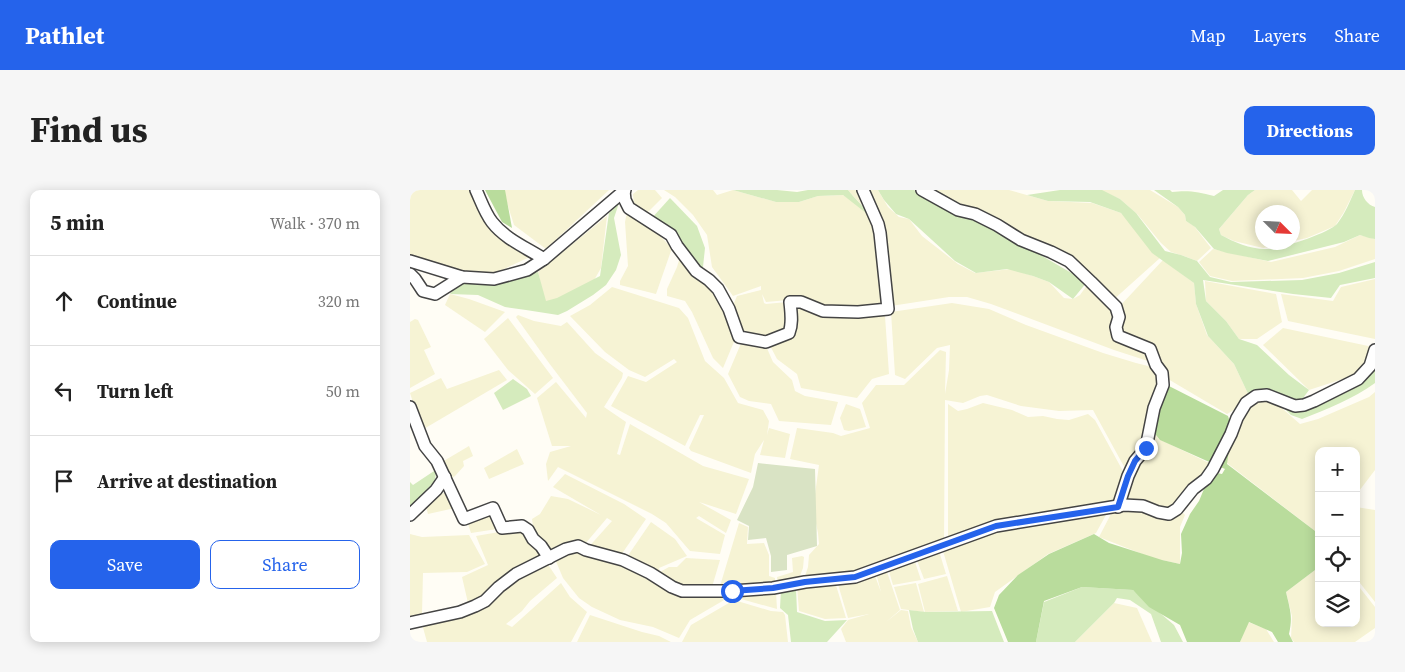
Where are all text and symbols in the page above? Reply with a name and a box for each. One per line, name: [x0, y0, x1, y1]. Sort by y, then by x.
text: Pathlet: [25, 19, 104, 52]
text: Map: [1190, 23, 1225, 48]
text: Layers: [1253, 23, 1306, 48]
text: Share: [1334, 23, 1380, 48]
text: Find us: [30, 106, 148, 154]
button: Directions: [1244, 106, 1375, 155]
north arrow: [1255, 205, 1300, 250]
text: 5 min: [50, 208, 105, 237]
text: Walk · 370 m: [270, 212, 360, 234]
icon: ahead: [50, 287, 78, 315]
text: Continue: [97, 288, 177, 314]
text: 320 m: [318, 290, 360, 312]
icon: left: [50, 377, 78, 405]
text: Turn left: [97, 378, 173, 404]
text: 50 m: [326, 380, 360, 402]
route end: [1135, 437, 1158, 460]
map controls: [1315, 447, 1360, 627]
button: +: [1315, 447, 1360, 492]
icon: arrive: [50, 467, 78, 495]
text: Arrive at destination: [97, 468, 277, 494]
button: −: [1315, 492, 1360, 537]
button: locate: [1315, 537, 1360, 582]
button: Save: [50, 540, 200, 589]
button: Share: [210, 540, 360, 589]
route start: [721, 580, 744, 603]
button: layers: [1315, 582, 1360, 627]

